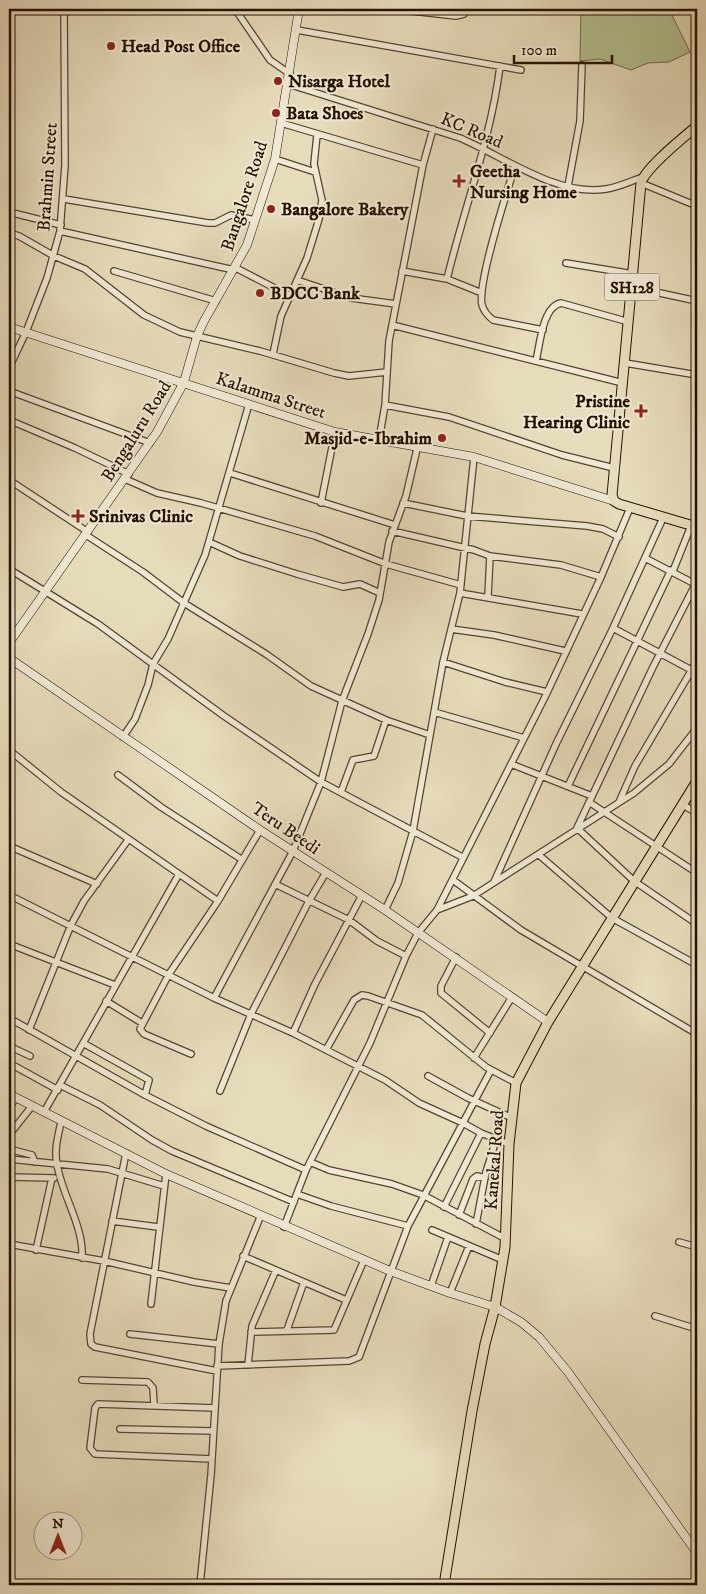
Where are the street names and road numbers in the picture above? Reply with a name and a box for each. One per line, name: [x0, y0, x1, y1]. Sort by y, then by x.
street label: KC Road: [437, 108, 506, 154]
street label: Brahmin Street: [33, 122, 63, 232]
street label: Bangalore Road: [217, 139, 273, 254]
road number: SH128: [604, 274, 660, 300]
street label: Kalamma Street: [213, 368, 329, 424]
street label: Bengaluru Road: [97, 377, 177, 486]
street label: Teru Beedi: [247, 798, 324, 860]
street label: Kanekal Road: [481, 1109, 509, 1211]

